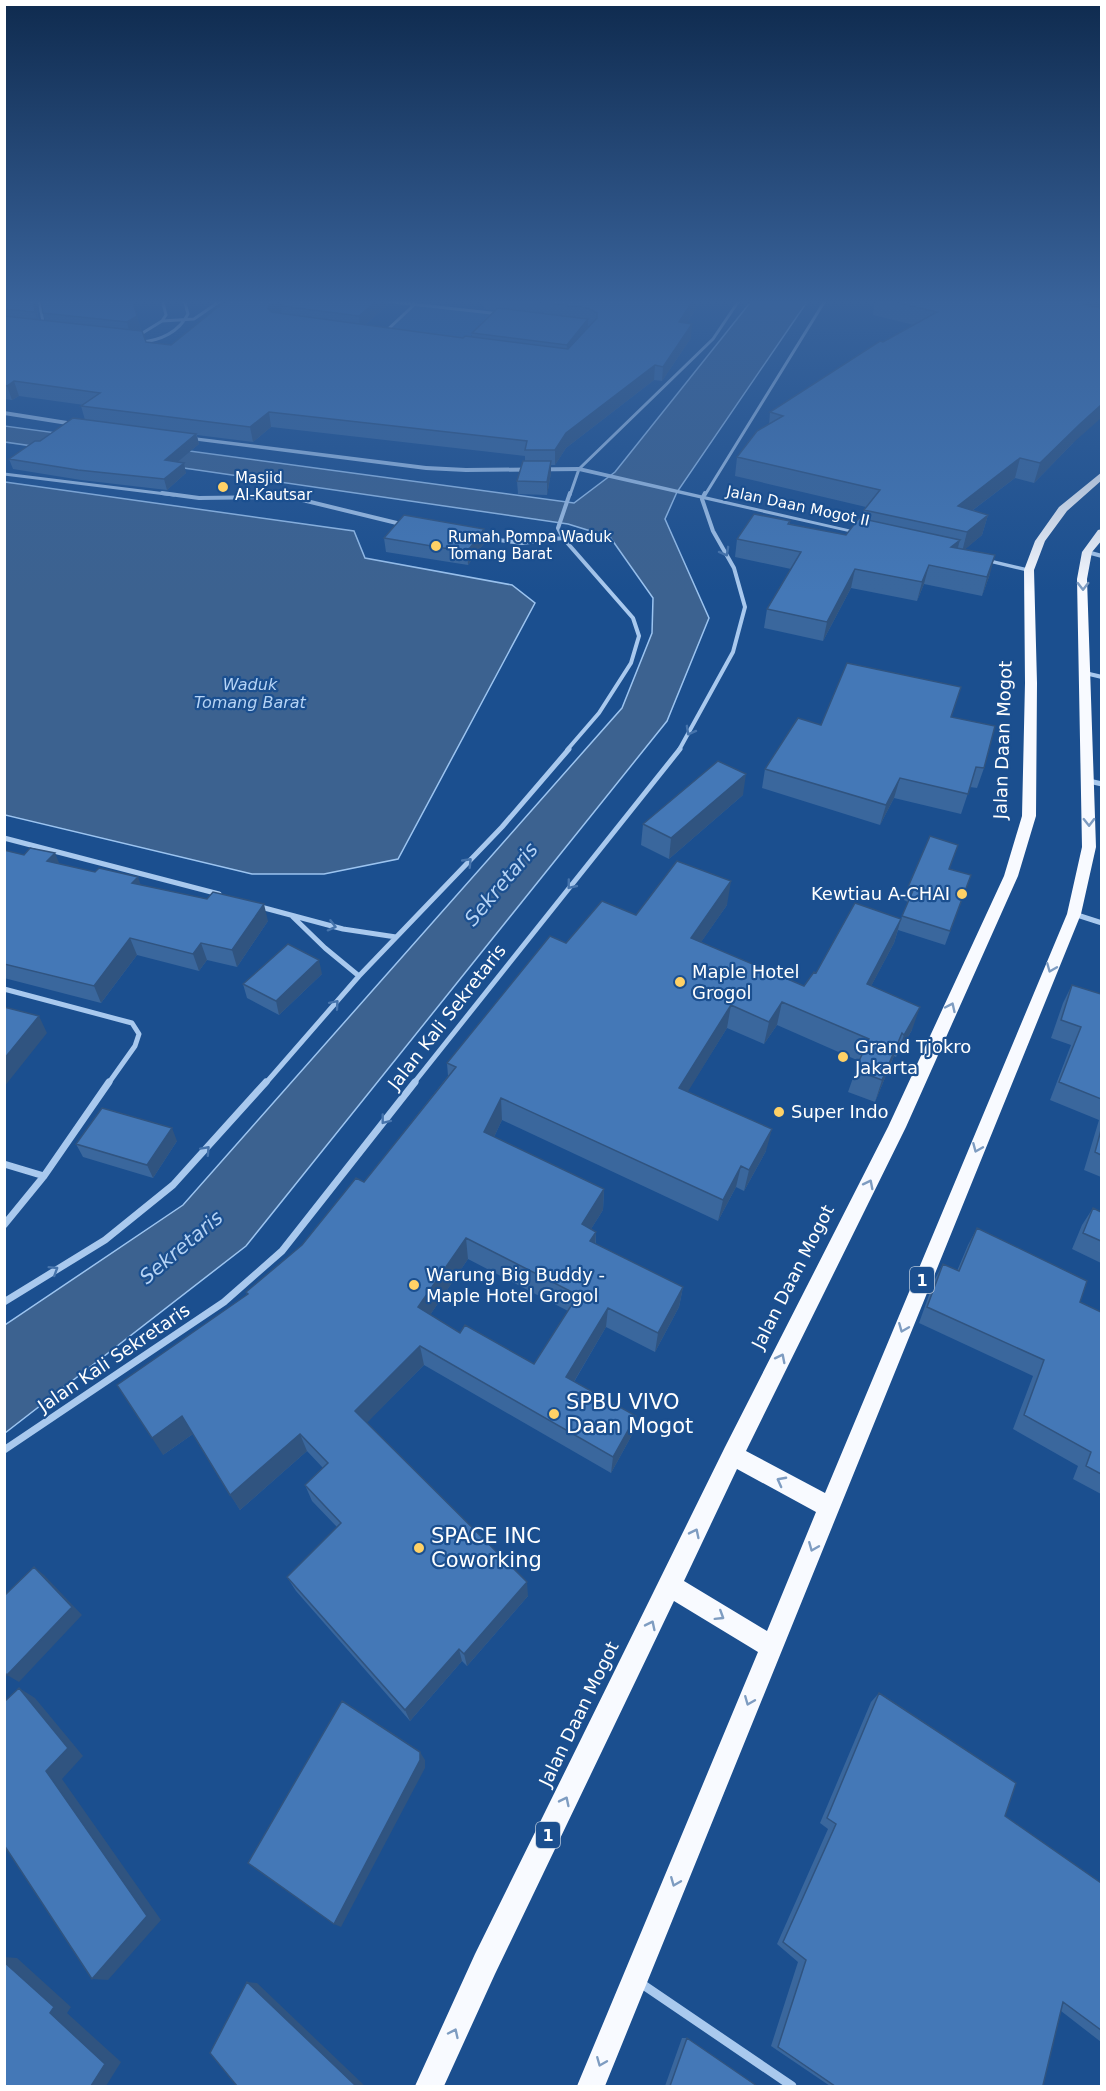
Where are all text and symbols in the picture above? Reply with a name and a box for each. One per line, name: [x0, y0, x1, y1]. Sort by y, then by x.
place label: Masjid Al-Kautsar: [235, 469, 313, 504]
marker: Masjid Al-Kautsar: [216, 480, 230, 494]
street label: Jalan Daan Mogot II: [724, 482, 871, 530]
place label: Rumah Pompa Waduk Tomang Barat: [447, 528, 612, 563]
marker: Rumah Pompa Waduk Tomang Barat: [429, 539, 443, 553]
one-way arrow: [718, 546, 729, 556]
one-way arrow: [1077, 581, 1089, 590]
street label: Jalan Daan Mogot: [989, 660, 1016, 821]
water label: Waduk Tomang Barat: [194, 675, 307, 712]
one-way arrow: [686, 725, 697, 735]
one-way arrow: [1083, 818, 1095, 827]
water label: Sekretaris: [459, 837, 543, 931]
one-way arrow: [461, 858, 472, 869]
one-way arrow: [567, 878, 578, 889]
place label: Kewtiau A-CHAI: [811, 883, 950, 904]
marker: Kewtiau A-CHAI: [955, 887, 969, 901]
one-way arrow: [327, 918, 337, 931]
street label: Jalan Kali Sekretaris: [383, 940, 510, 1094]
place label: Maple Hotel Grogol: [692, 961, 799, 1003]
one-way arrow: [1046, 961, 1058, 972]
marker: Maple Hotel Grogol: [673, 975, 687, 989]
one-way arrow: [328, 1000, 339, 1011]
one-way arrow: [944, 1002, 956, 1013]
place label: Grand Tjokro Jakarta: [854, 1036, 971, 1078]
marker: Grand Tjokro Jakarta: [836, 1050, 850, 1064]
place label: Super Indo: [791, 1101, 889, 1122]
marker: Super Indo: [772, 1105, 786, 1119]
one-way arrow: [381, 1114, 392, 1125]
one-way arrow: [972, 1142, 984, 1153]
one-way arrow: [199, 1147, 210, 1158]
one-way arrow: [861, 1179, 873, 1190]
street label: Jalan Daan Mogot: [747, 1201, 838, 1353]
water label: Sekretaris: [134, 1205, 228, 1289]
place label: Warung Big Buddy - Maple Hotel Grogol: [426, 1264, 605, 1306]
one-way arrow: [48, 1266, 58, 1278]
road number: 1: [910, 1267, 934, 1293]
marker: Warung Big Buddy - Maple Hotel Grogol: [407, 1278, 421, 1292]
street label: Jalan Kali Sekretaris: [33, 1299, 194, 1417]
one-way arrow: [898, 1322, 910, 1333]
one-way arrow: [774, 1354, 786, 1365]
place label: SPBU VIVO Daan Mogot: [566, 1390, 693, 1438]
marker: SPBU VIVO Daan Mogot: [547, 1407, 561, 1421]
one-way arrow: [777, 1477, 787, 1488]
place label: SPACE INC Coworking: [431, 1524, 542, 1572]
one-way arrow: [688, 1529, 700, 1540]
marker: SPACE INC Coworking: [412, 1541, 426, 1555]
one-way arrow: [808, 1541, 820, 1552]
one-way arrow: [714, 1609, 724, 1621]
one-way arrow: [643, 1621, 655, 1632]
street label: Jalan Daan Mogot: [534, 1638, 623, 1791]
one-way arrow: [744, 1695, 756, 1706]
one-way arrow: [558, 1796, 570, 1807]
road number: 1: [536, 1822, 560, 1848]
one-way arrow: [670, 1875, 682, 1886]
one-way arrow: [446, 2029, 458, 2040]
one-way arrow: [596, 2056, 608, 2067]

